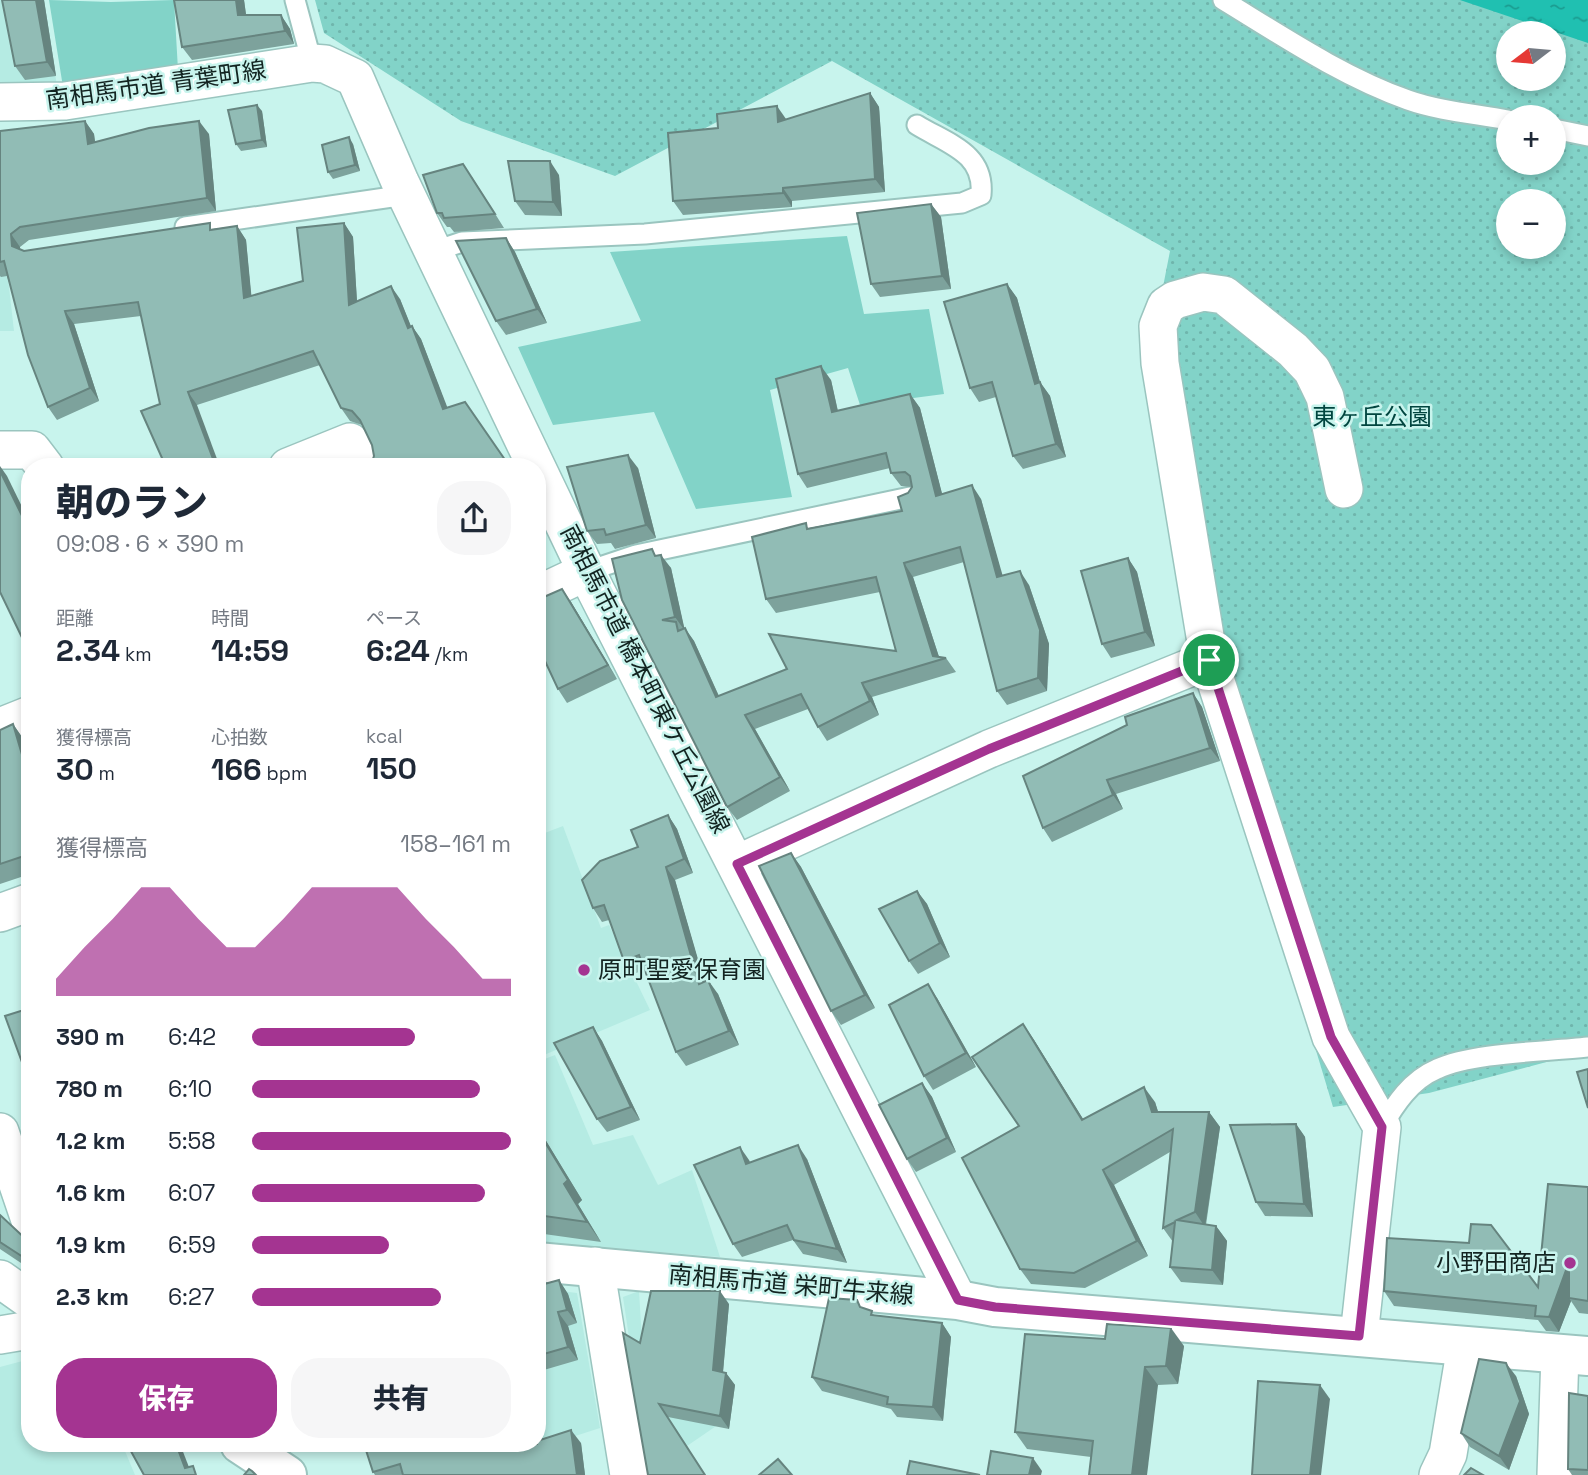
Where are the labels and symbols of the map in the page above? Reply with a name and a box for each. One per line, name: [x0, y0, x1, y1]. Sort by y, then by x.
north arrow: [1496, 21, 1566, 91]
street label: 南相馬市道 青葉町線: [44, 54, 268, 115]
park label: 東ヶ丘公園: [1312, 401, 1432, 432]
street label: 南相馬市道 橋本町東ケ丘公園線: [554, 519, 737, 838]
pin: [1179, 630, 1239, 690]
place label: 原町聖愛保育園: [598, 954, 766, 985]
marker: 原町聖愛保育園: [576, 962, 592, 978]
place label: 小野田商店: [1436, 1247, 1556, 1278]
marker: 小野田商店: [1562, 1255, 1578, 1271]
street label: 南相馬市道 栄町牛来線: [667, 1258, 915, 1311]

